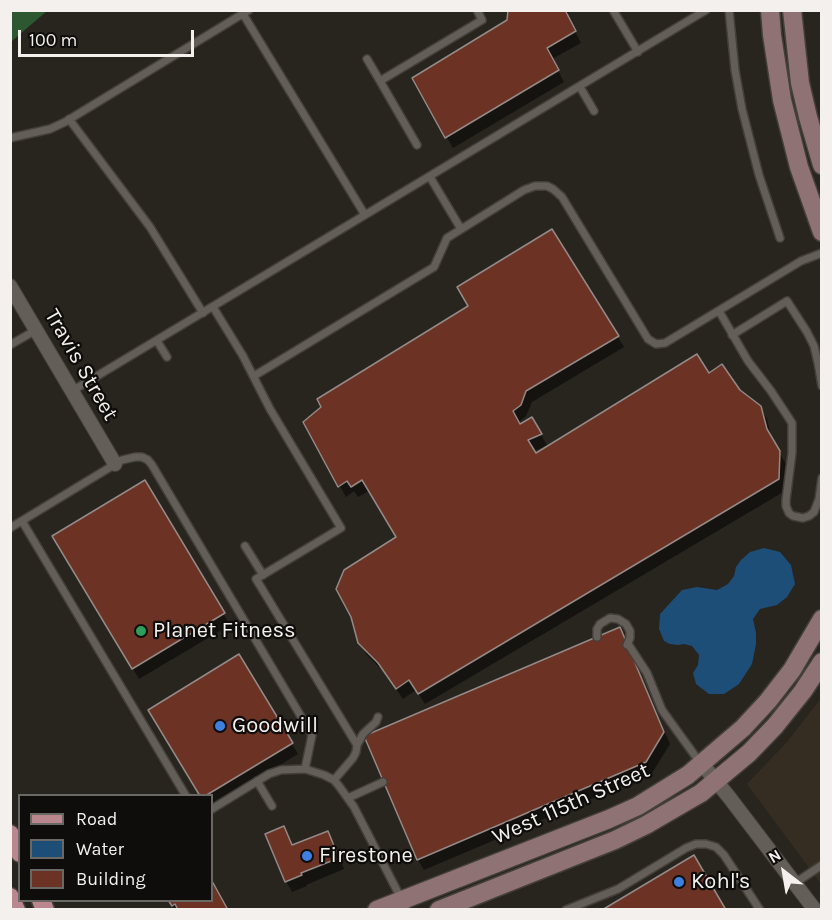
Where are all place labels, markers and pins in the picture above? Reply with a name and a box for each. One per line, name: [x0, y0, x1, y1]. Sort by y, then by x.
place label: Planet Fitness: [153, 618, 296, 644]
marker: Planet Fitness: [134, 624, 148, 638]
place label: Goodwill: [232, 713, 318, 739]
marker: Goodwill: [213, 719, 227, 733]
place label: Firestone: [319, 843, 413, 869]
marker: Firestone: [300, 849, 314, 863]
place label: Kohl's: [691, 869, 750, 895]
marker: Kohl's: [672, 875, 686, 889]

